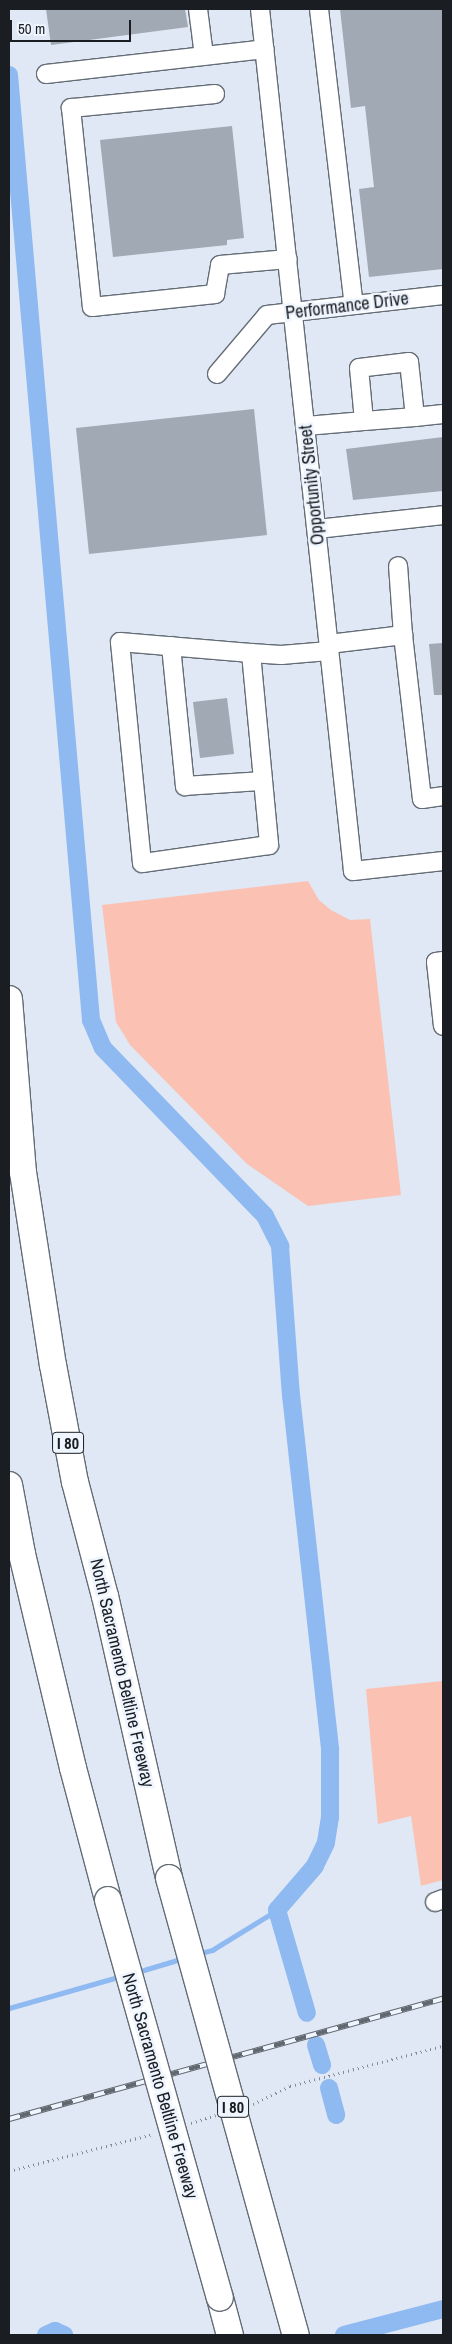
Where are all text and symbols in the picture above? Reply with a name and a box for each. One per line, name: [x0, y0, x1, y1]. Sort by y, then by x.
scale bar: [12, 10, 134, 42]
text: 50 m: [18, 18, 45, 39]
street label: Performance Drive: [284, 288, 410, 324]
street label: Opportunity Street: [295, 424, 329, 546]
road number: I 80: [52, 1430, 84, 1456]
street label: North Sacramento Beltline Freeway: [85, 1557, 159, 1789]
street label: North Sacramento Beltline Freeway: [117, 1971, 203, 2201]
road number: I 80: [217, 2094, 249, 2120]

